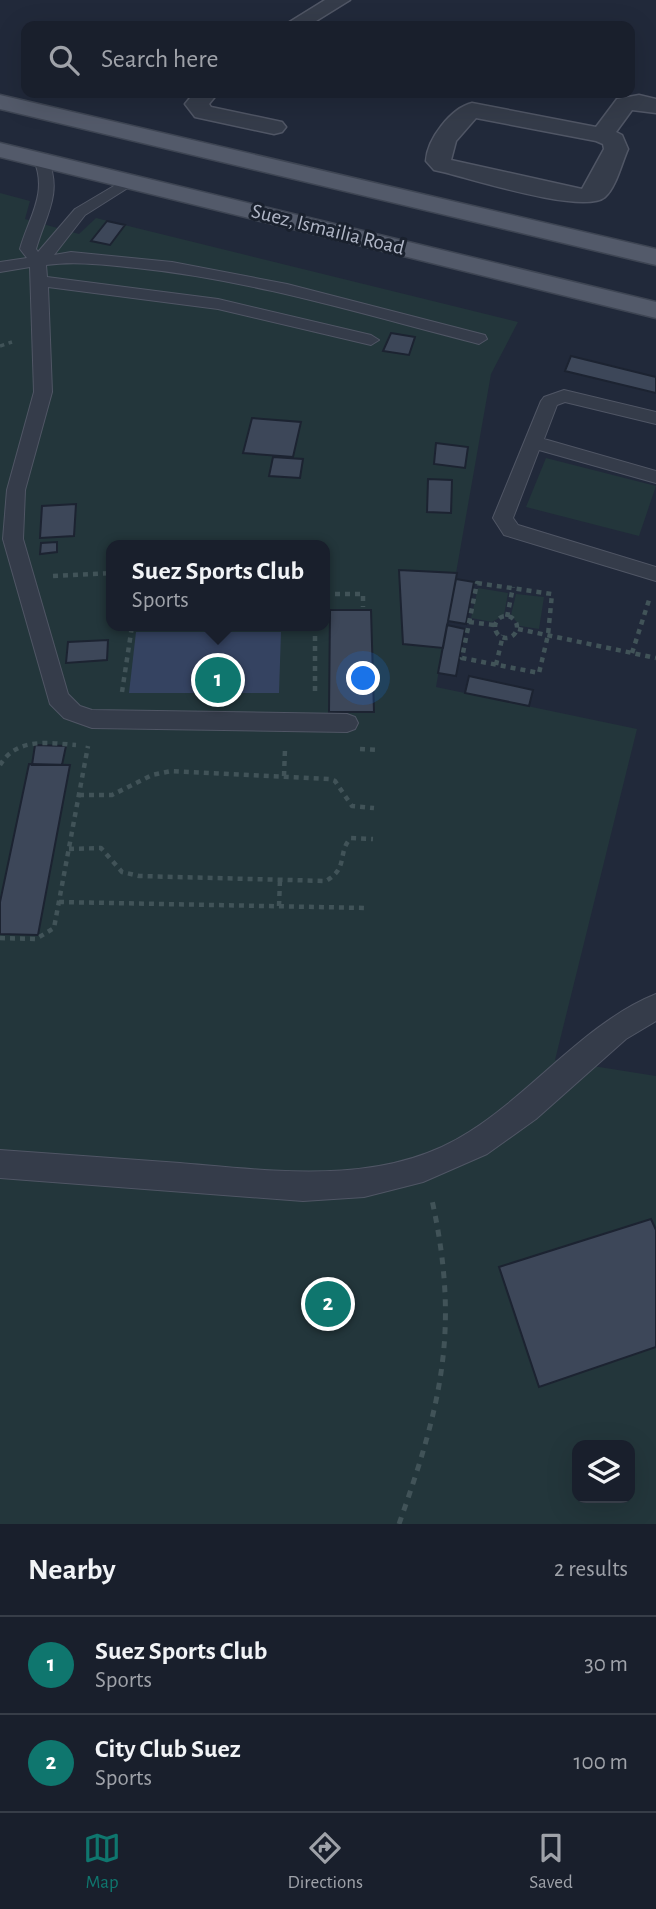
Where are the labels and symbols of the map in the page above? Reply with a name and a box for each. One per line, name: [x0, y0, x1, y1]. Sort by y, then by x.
street label: Suez, Ismailia Road: [249, 200, 407, 259]
pin: 1: [195, 654, 241, 706]
your location: [346, 661, 380, 695]
pin: 2: [305, 1278, 351, 1330]

